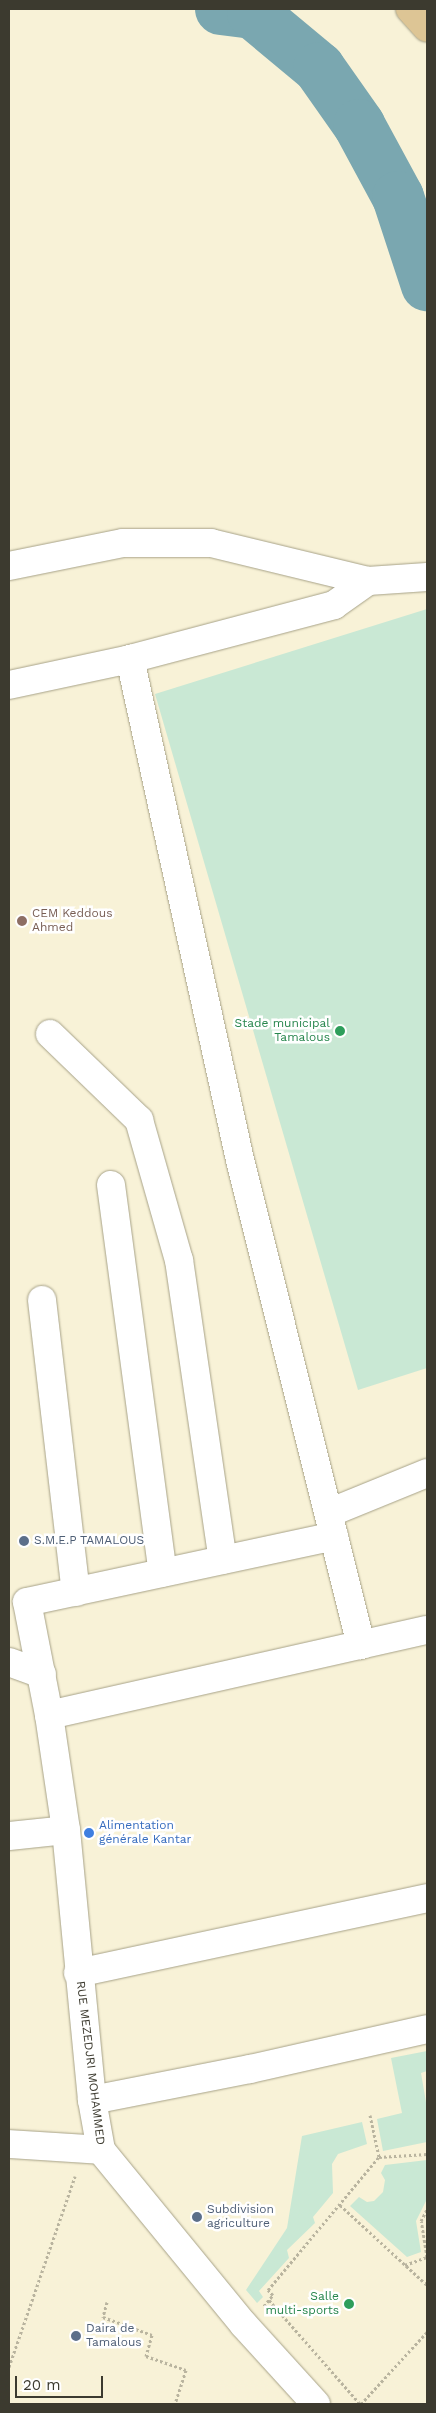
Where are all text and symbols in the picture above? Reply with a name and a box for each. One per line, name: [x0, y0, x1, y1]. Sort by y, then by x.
place label: CEM Keddous Ahmed: [32, 907, 112, 935]
marker: CEM Keddous Ahmed: [16, 915, 28, 927]
place label: Stade municipal Tamalous: [235, 1017, 330, 1045]
marker: Stade municipal Tamalous: [334, 1025, 346, 1037]
place label: S.M.E.P TAMALOUS: [34, 1534, 145, 1548]
marker: S.M.E.P TAMALOUS: [18, 1535, 30, 1547]
place label: Alimentation générale Kantar: [99, 1819, 191, 1847]
marker: Alimentation générale Kantar: [83, 1827, 95, 1839]
street label: RUE MEZEDJRI MOHAMMED: [73, 1980, 107, 2146]
place label: Subdivision agriculture: [207, 2203, 274, 2231]
marker: Subdivision agriculture: [191, 2211, 203, 2223]
place label: Salle multi-sports: [265, 2290, 339, 2318]
marker: Salle multi-sports: [343, 2298, 355, 2310]
place label: Daira de Tamalous: [86, 2322, 142, 2350]
marker: Daira de Tamalous: [70, 2330, 82, 2342]
scale bar: [18, 2366, 105, 2398]
text: 20 m: [23, 2376, 61, 2394]

